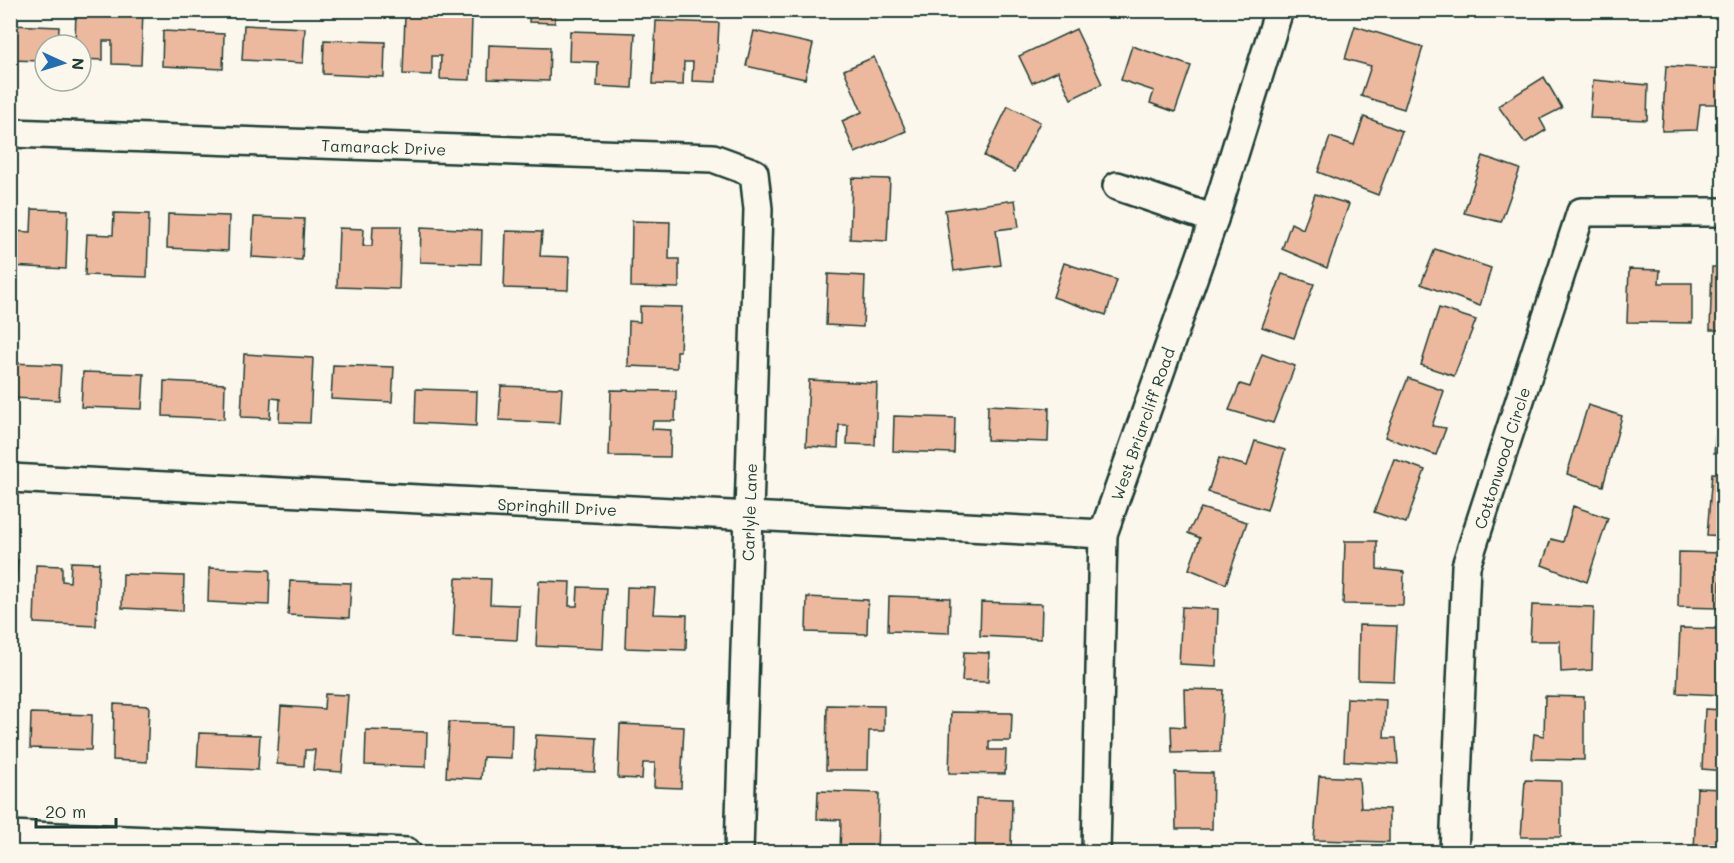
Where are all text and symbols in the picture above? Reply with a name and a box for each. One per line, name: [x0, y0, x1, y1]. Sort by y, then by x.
north arrow: [33, 33, 93, 93]
text: N: [68, 57, 89, 71]
street label: Tamarack Drive: [321, 134, 447, 159]
street label: West Briarcliff Road: [1105, 344, 1178, 503]
street label: Cottonwood Circle: [1468, 384, 1534, 531]
street label: Carlyle Lane: [737, 463, 761, 561]
street label: Springhill Drive: [497, 492, 617, 520]
scale bar: [36, 791, 116, 829]
text: 20 m: [45, 799, 86, 823]

